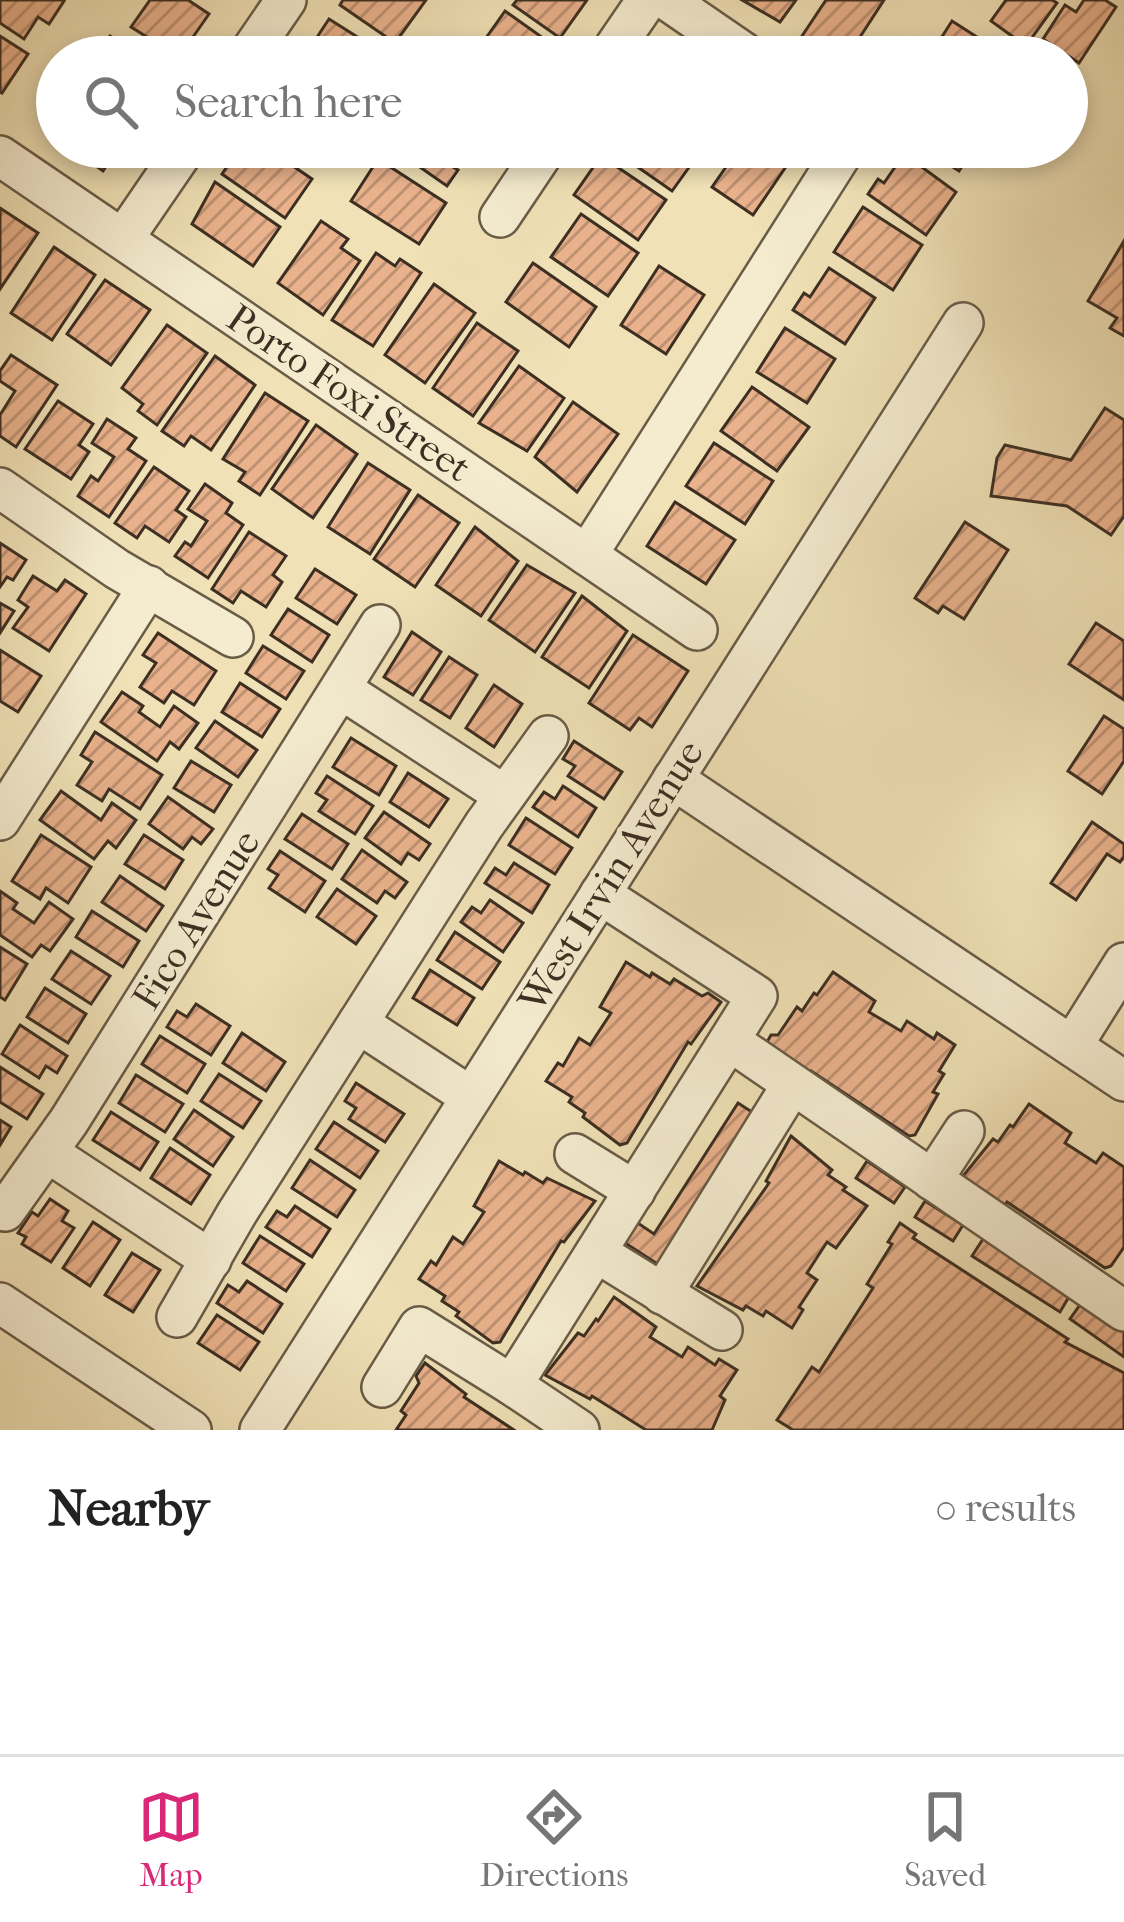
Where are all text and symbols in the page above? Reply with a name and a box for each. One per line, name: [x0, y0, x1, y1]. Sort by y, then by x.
search box: [36, 36, 1088, 168]
icon: search: [78, 69, 144, 135]
text: Search here: [174, 76, 402, 129]
street label: Porto Foxi Street: [218, 295, 480, 491]
street label: West Irvin Avenue: [508, 732, 713, 1021]
street label: Fico Avenue: [123, 822, 269, 1018]
text: Nearby: [48, 1478, 209, 1538]
text: 0 results: [935, 1485, 1076, 1531]
tab: Map: [138, 1784, 204, 1895]
tab: Directions: [480, 1784, 628, 1895]
tab: Saved: [904, 1784, 986, 1895]

